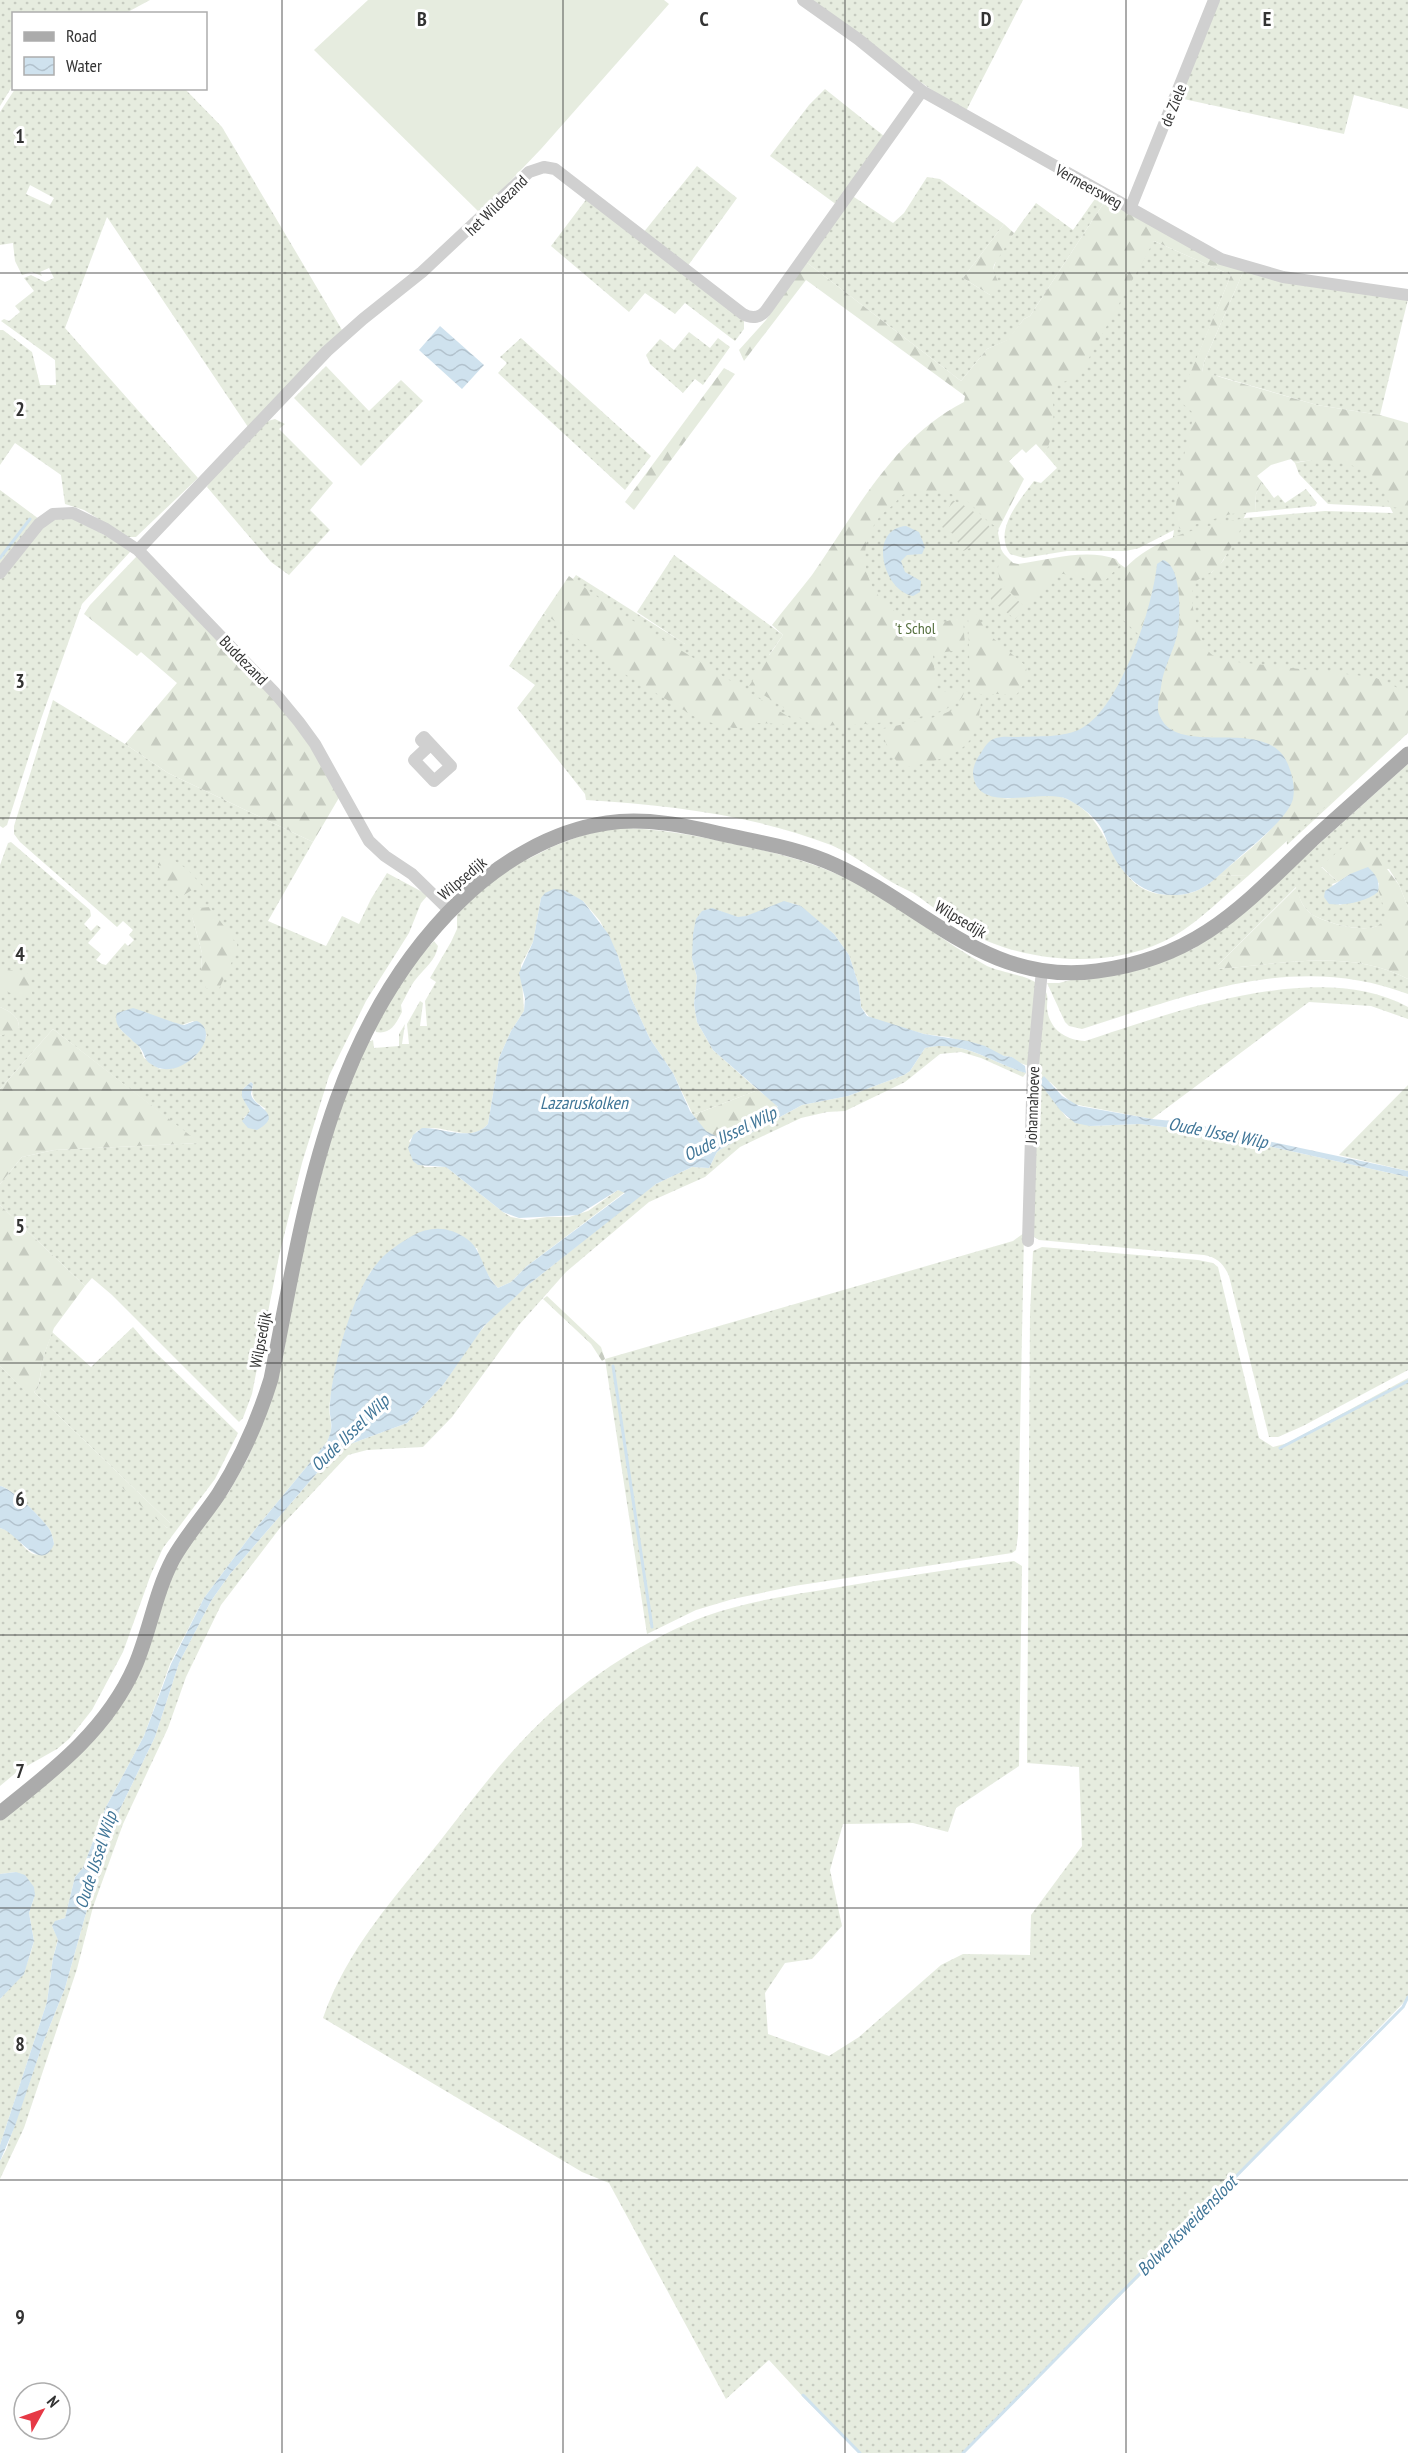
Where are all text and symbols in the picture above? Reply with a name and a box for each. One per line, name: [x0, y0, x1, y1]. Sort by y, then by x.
text: B: [417, 6, 427, 32]
text: C: [699, 6, 709, 32]
text: D: [981, 6, 992, 32]
text: E: [1263, 6, 1271, 32]
legend: [12, 12, 207, 90]
text: Road: [66, 24, 97, 47]
text: Water: [66, 54, 102, 77]
street label: de Ziele: [1155, 81, 1191, 129]
text: 1: [15, 123, 25, 149]
street label: Vermeersweg: [1051, 159, 1126, 213]
street label: het Wildezand: [461, 170, 531, 240]
text: 2: [15, 396, 25, 422]
park label: 't Schol: [895, 618, 936, 638]
street label: Buddezand: [216, 631, 272, 689]
text: 3: [15, 668, 25, 694]
street label: Wilpsedijk: [434, 852, 491, 904]
street label: Wilpsedijk: [931, 896, 991, 943]
text: 4: [15, 941, 25, 967]
street label: Johannahoeve: [1021, 1066, 1043, 1145]
water label: Lazaruskolken: [540, 1091, 629, 1114]
water label: Oude IJssel Wilp: [680, 1101, 781, 1166]
water label: Oude IJssel Wilp: [1167, 1112, 1271, 1154]
text: 5: [15, 1213, 25, 1239]
street label: Wilpsedijk: [245, 1309, 275, 1370]
water label: Oude IJssel Wilp: [305, 1389, 395, 1476]
text: 6: [15, 1486, 25, 1512]
text: 7: [15, 1758, 25, 1784]
water label: Oude IJssel Wilp: [69, 1807, 122, 1911]
text: 8: [15, 2031, 25, 2057]
water label: Bolwerksweidensloot: [1132, 2169, 1243, 2280]
text: 9: [15, 2304, 25, 2330]
north arrow: [12, 2381, 72, 2441]
text: N: [43, 2392, 64, 2411]

